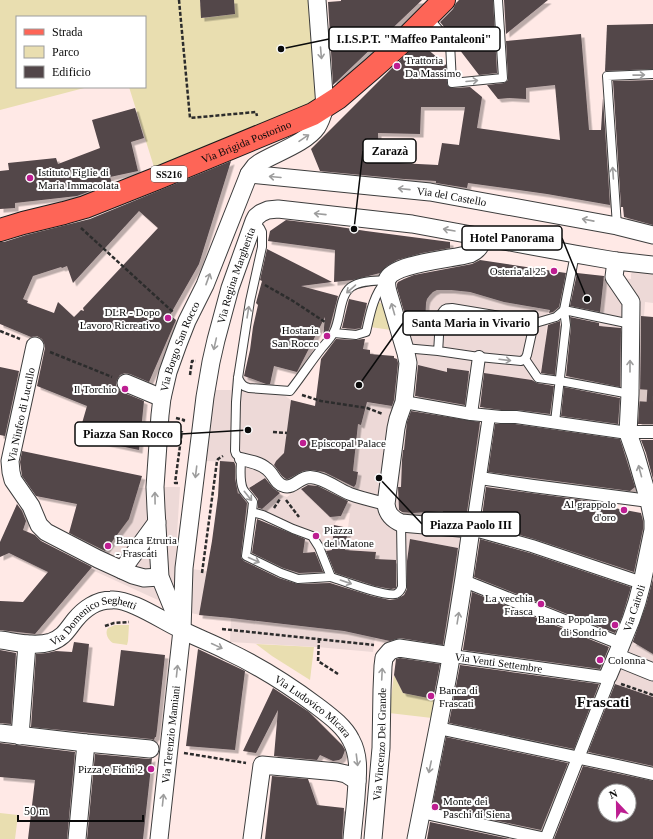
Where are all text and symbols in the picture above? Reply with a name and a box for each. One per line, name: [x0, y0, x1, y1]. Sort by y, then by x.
legend: [16, 16, 146, 88]
text: Strada: [52, 25, 83, 39]
callout: I.I.S.P.T. "Maffeo Pantaleoni": [329, 27, 500, 51]
text: I.I.S.P.T. "Maffeo Pantaleoni": [337, 32, 492, 46]
text: Parco: [52, 45, 79, 59]
one-way arrow: [317, 46, 324, 59]
place label: Trattoria Da Massimo: [405, 54, 461, 79]
marker: Trattoria Da Massimo: [392, 61, 402, 71]
text: Edificio: [52, 65, 91, 79]
one-way arrow: [632, 71, 645, 79]
one-way arrow: [465, 77, 478, 85]
street label: Via Brigida Postorino: [199, 118, 293, 165]
one-way arrow: [298, 134, 309, 142]
callout: Zarazà: [363, 139, 416, 163]
text: Zarazà: [372, 144, 408, 158]
place label: Istituto Figlie di Maria Immacolata: [38, 166, 119, 191]
road number: SS216: [151, 166, 187, 182]
one-way arrow: [610, 167, 617, 180]
marker: Istituto Figlie di Maria Immacolata: [25, 173, 35, 183]
one-way arrow: [269, 173, 282, 180]
one-way arrow: [398, 185, 411, 192]
street label: Via del Castello: [416, 185, 488, 208]
one-way arrow: [314, 210, 327, 218]
one-way arrow: [581, 216, 594, 224]
street label: Via Regina Margherita: [215, 226, 257, 325]
one-way arrow: [443, 226, 456, 234]
callout: Hotel Panorama: [462, 226, 562, 250]
text: Hotel Panorama: [470, 231, 554, 245]
place label: Osteria al 25: [490, 265, 547, 277]
marker: Osteria al 25: [549, 266, 559, 276]
one-way arrow: [204, 273, 212, 285]
one-way arrow: [345, 285, 356, 294]
street label: Via Borgo San Rocco: [158, 299, 202, 393]
one-way arrow: [389, 303, 396, 316]
place label: DLR - Dopo Lavoro Ricreativo: [80, 306, 160, 331]
one-way arrow: [244, 306, 252, 319]
callout: Santa Maria in Vivario: [403, 311, 538, 335]
marker: DLR - Dopo Lavoro Ricreativo: [163, 313, 173, 323]
text: Santa Maria in Vivario: [412, 316, 530, 330]
place label: Hostaria San Rocco: [272, 324, 319, 349]
marker: Hostaria San Rocco: [322, 331, 332, 341]
one-way arrow: [210, 337, 218, 350]
one-way arrow: [498, 356, 511, 364]
one-way arrow: [626, 360, 634, 373]
street label: Via Ninfeo di Lucullo: [5, 366, 37, 464]
place label: Il Torchio: [74, 383, 117, 395]
marker: Il Torchio: [120, 384, 130, 394]
callout: Piazza San Rocco: [75, 422, 181, 446]
text: Piazza San Rocco: [83, 427, 173, 441]
place label: Episcopal Palace: [311, 437, 386, 449]
marker: Episcopal Palace: [298, 438, 308, 448]
one-way arrow: [636, 464, 643, 477]
one-way arrow: [192, 465, 200, 478]
one-way arrow: [244, 491, 253, 501]
one-way arrow: [152, 492, 159, 505]
place label: Al grappolo d'oro: [563, 498, 616, 523]
marker: Al grappolo d'oro: [619, 505, 629, 515]
callout: Piazza Paolo III: [422, 512, 520, 536]
text: Piazza Paolo III: [430, 518, 512, 532]
place label: Piazza del Matone: [324, 524, 374, 549]
marker: Piazza del Matone: [311, 531, 321, 541]
place label: Banca Etruria - Frascati: [116, 534, 177, 559]
marker: Banca Etruria - Frascati: [103, 541, 113, 551]
one-way arrow: [248, 557, 260, 564]
one-way arrow: [339, 579, 352, 586]
street label: Via Cairoli: [621, 583, 647, 633]
place label: La vecchia Frasca: [485, 592, 533, 617]
street label: Via Domenico Seghetti: [48, 594, 139, 648]
marker: La vecchia Frasca: [536, 599, 546, 609]
one-way arrow: [454, 611, 462, 624]
place label: Banca Popolare di Sondrio: [538, 613, 607, 638]
marker: Banca Popolare di Sondrio: [610, 620, 620, 630]
one-way arrow: [211, 643, 223, 650]
street label: Via Venti Settembre: [454, 650, 543, 675]
place label: Colonna: [608, 654, 645, 666]
marker: Colonna: [595, 655, 605, 665]
one-way arrow: [173, 665, 181, 678]
one-way arrow: [379, 668, 386, 681]
street label: Via Ludovico Micara: [272, 672, 354, 739]
place label: Banca di Frascati: [439, 684, 478, 709]
street label: Via Terenzio Mamiani: [159, 685, 182, 784]
street label: Via Vincenzo Del Grande: [370, 688, 388, 801]
marker: Banca di Frascati: [426, 691, 436, 701]
district label: Frascati: [577, 694, 629, 710]
one-way arrow: [353, 753, 361, 766]
one-way arrow: [426, 760, 434, 773]
place label: Pizza e Fichi 2: [78, 763, 143, 775]
marker: Pizza e Fichi 2: [146, 764, 156, 774]
north arrow: [597, 783, 637, 823]
text: N: [607, 787, 619, 801]
one-way arrow: [159, 794, 167, 807]
place label: Monte dei Paschi di Siena: [443, 795, 510, 820]
scale bar: [18, 797, 143, 823]
marker: Monte dei Paschi di Siena: [430, 802, 440, 812]
text: 50 m: [24, 804, 49, 818]

